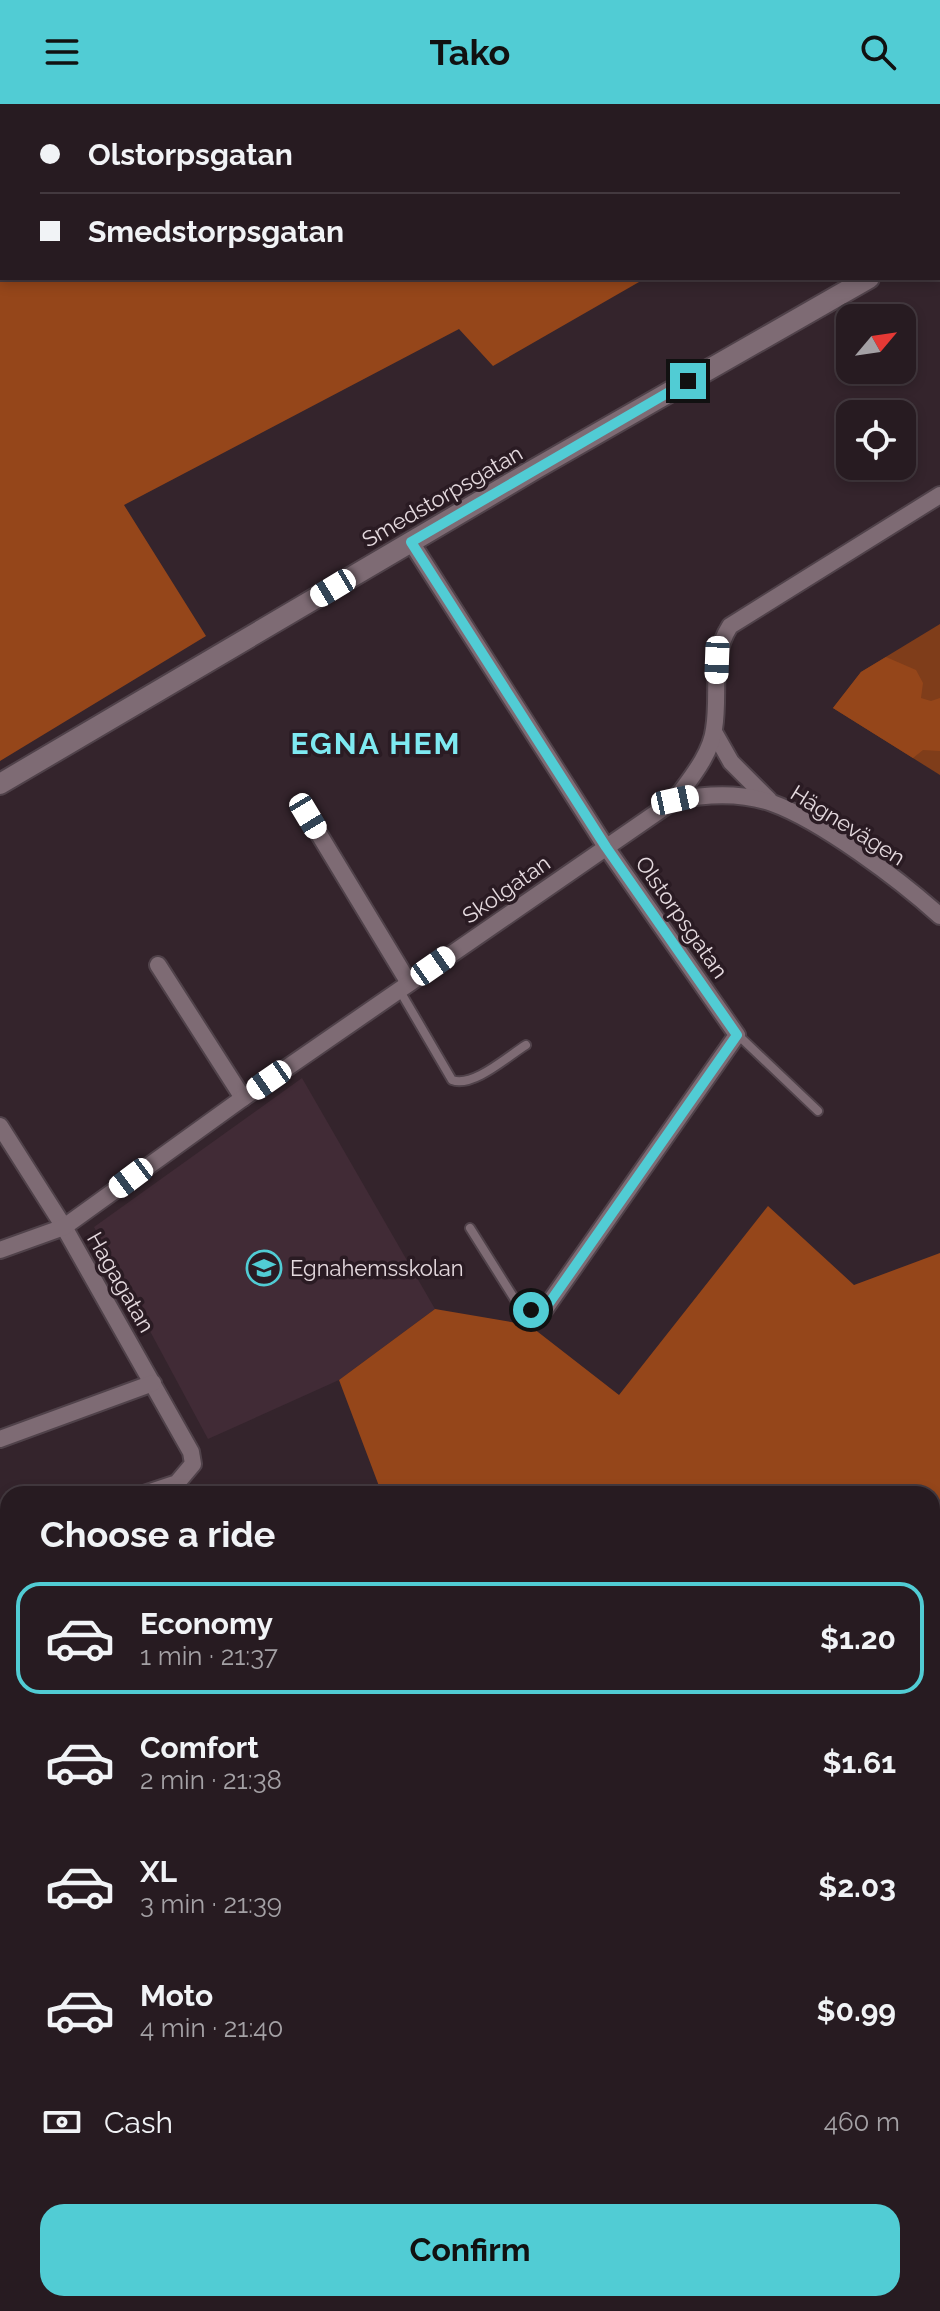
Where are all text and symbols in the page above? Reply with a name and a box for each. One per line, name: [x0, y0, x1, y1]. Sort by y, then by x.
icon: menu: [40, 30, 84, 74]
icon: search: [856, 30, 900, 74]
text: Tako: [430, 31, 510, 73]
text: Olstorpsgatan: [88, 137, 293, 172]
text: Smedstorpsgatan: [88, 214, 344, 249]
north arrow: [836, 304, 916, 384]
map controls: [836, 304, 916, 480]
route end: [670, 363, 706, 399]
button: locate: [836, 400, 916, 480]
street label: Smedstorpsgatan: [357, 440, 527, 552]
car: [306, 565, 360, 611]
car: [704, 636, 730, 684]
district label: EGNA HEM: [290, 726, 462, 761]
street label: Hägnevägen: [786, 780, 910, 870]
car: [649, 783, 701, 817]
car: [285, 789, 331, 843]
street label: Skolgatan: [457, 849, 555, 929]
street label: Olstorpsgatan: [630, 851, 734, 983]
car: [406, 942, 460, 990]
car: [242, 1056, 296, 1104]
car: [105, 1154, 157, 1202]
street label: Hagagatan: [82, 1227, 160, 1337]
school or university icon: Egnahemsskolan: [245, 1249, 283, 1287]
place label: Egnahemsskolan: [290, 1255, 464, 1281]
route start: [513, 1292, 549, 1328]
text: Choose a ride: [40, 1513, 275, 1555]
icon: car: [44, 1602, 116, 1674]
text: Economy: [140, 1606, 273, 1641]
text: $1.20: [820, 1621, 896, 1656]
text: 1 min · 21:37: [140, 1641, 278, 1671]
icon: car: [44, 1726, 116, 1798]
text: Comfort: [140, 1730, 259, 1765]
text: $1.61: [822, 1745, 896, 1780]
text: 2 min · 21:38: [140, 1765, 282, 1795]
icon: car: [44, 1850, 116, 1922]
text: XL: [140, 1854, 177, 1889]
text: $2.03: [818, 1869, 896, 1904]
text: 3 min · 21:39: [140, 1889, 282, 1919]
icon: car: [44, 1974, 116, 2046]
text: Moto: [140, 1978, 213, 2013]
text: $0.99: [816, 1993, 896, 2028]
text: 4 min · 21:40: [140, 2013, 283, 2043]
icon: cash: [40, 2100, 84, 2144]
text: Cash: [104, 2105, 173, 2140]
text: 460 m: [824, 2107, 900, 2137]
button: Confirm: [40, 2204, 900, 2296]

